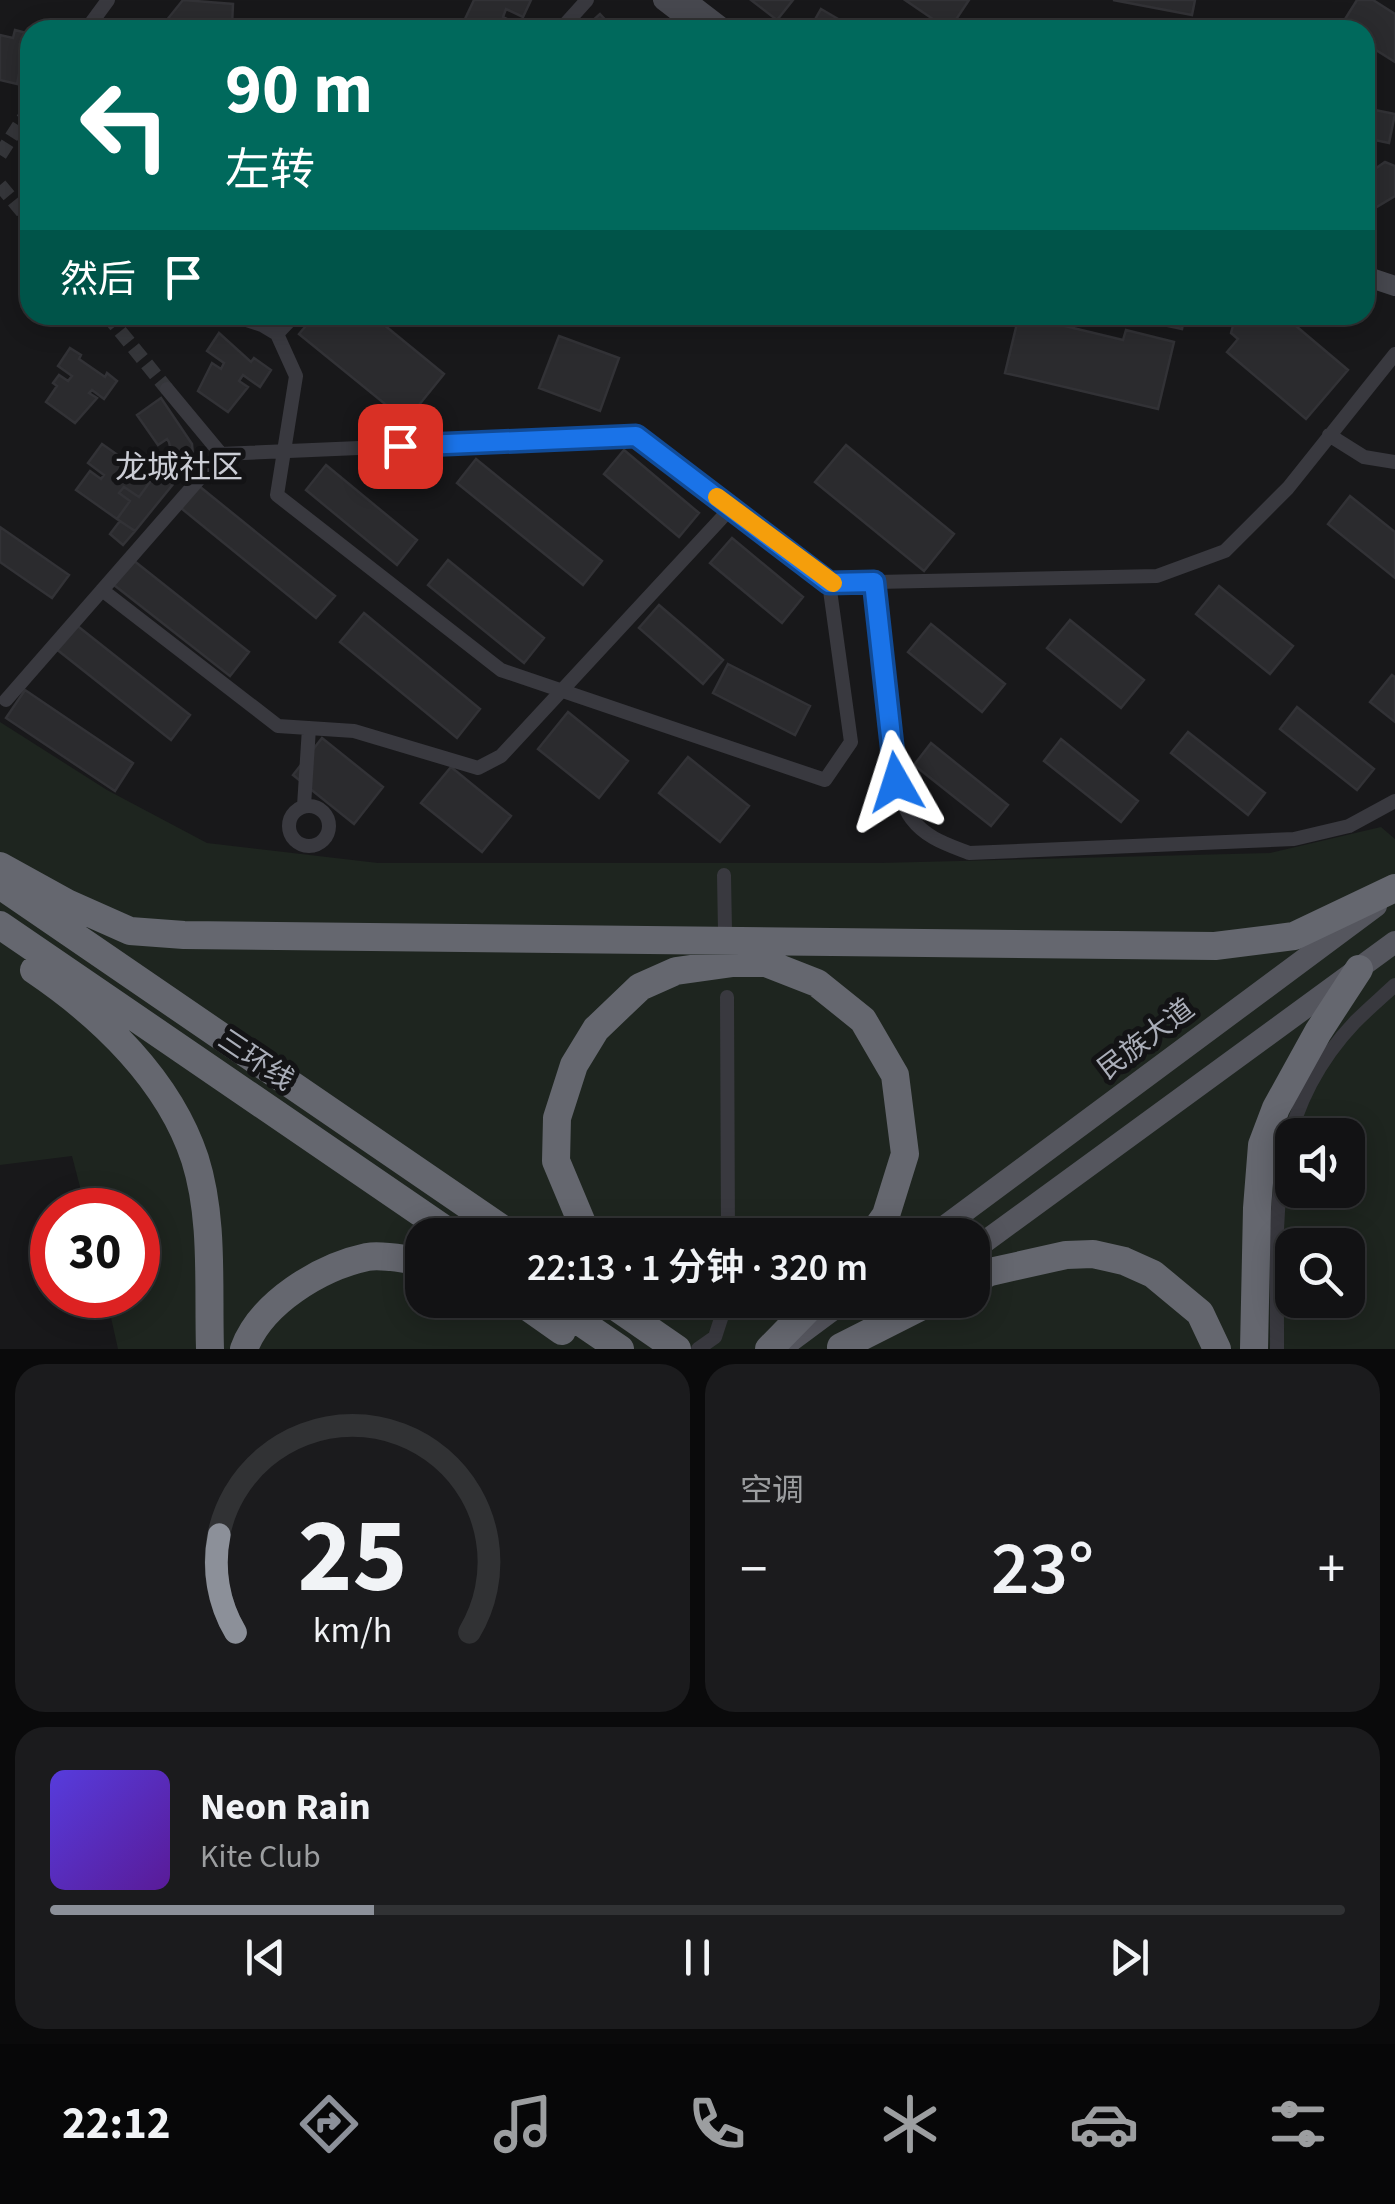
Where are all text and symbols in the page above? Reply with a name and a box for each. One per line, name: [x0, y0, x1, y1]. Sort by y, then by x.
text: 90 m: [225, 40, 373, 140]
icon: left: [60, 60, 190, 190]
text: 左转: [225, 139, 315, 203]
icon: arrive: [156, 250, 211, 305]
text: 然后: [60, 253, 136, 307]
pin: [358, 404, 443, 489]
icon: arrive: [373, 419, 428, 474]
district label: 龙城社区: [115, 445, 243, 491]
position arrow: [844, 730, 948, 834]
street label: 民族大道: [1089, 989, 1203, 1089]
street label: 三环线: [210, 1020, 302, 1100]
map controls: [1275, 1118, 1365, 1318]
button: sound: [1275, 1118, 1365, 1208]
speed limit sign: 30: [30, 1188, 160, 1318]
button: search: [1275, 1228, 1365, 1318]
text: 22:13 · 1 分钟 · 320 m: [527, 1241, 868, 1295]
text: 空调: [740, 1468, 804, 1514]
text: 25: [298, 1484, 407, 1632]
text: 23°: [991, 1516, 1094, 1623]
text: −: [740, 1531, 767, 1609]
text: +: [1318, 1531, 1345, 1609]
text: km/h: [313, 1605, 392, 1656]
text: Neon Rain: [200, 1780, 371, 1834]
text: Kite Club: [200, 1834, 321, 1880]
icon: previous: [238, 1930, 293, 1985]
icon: pause: [670, 1930, 725, 1985]
icon: next: [1102, 1930, 1157, 1985]
icon: directions: [294, 2089, 364, 2159]
icon: music: [488, 2089, 558, 2159]
icon: phone: [682, 2089, 752, 2159]
icon: climate: [875, 2089, 945, 2159]
icon: car: [1069, 2089, 1139, 2159]
icon: filters: [1263, 2089, 1333, 2159]
text: 22:12: [62, 2092, 170, 2156]

